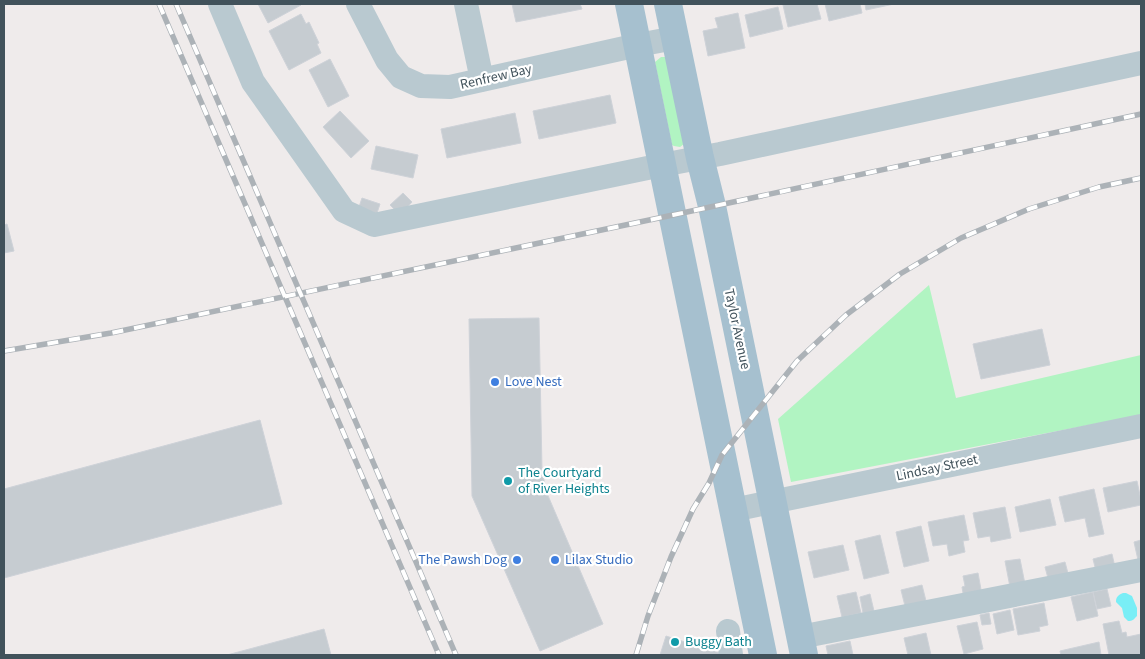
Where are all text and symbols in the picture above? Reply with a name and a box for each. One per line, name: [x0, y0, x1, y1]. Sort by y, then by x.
street label: Renfrew Bay: [458, 59, 534, 95]
street label: Taylor Avenue: [719, 287, 755, 371]
place label: Love Nest: [505, 372, 562, 392]
marker: Love Nest: [489, 376, 501, 388]
street label: Lindsay Street: [894, 450, 980, 486]
place label: The Courtyard of River Heights: [518, 463, 610, 499]
marker: The Courtyard of River Heights: [502, 475, 514, 487]
place label: The Pawsh Dog: [418, 550, 507, 570]
place label: Lilax Studio: [565, 550, 633, 570]
marker: The Pawsh Dog: [511, 554, 523, 566]
marker: Lilax Studio: [549, 554, 561, 566]
place label: Buggy Bath: [685, 632, 752, 652]
marker: Buggy Bath: [669, 636, 681, 648]

